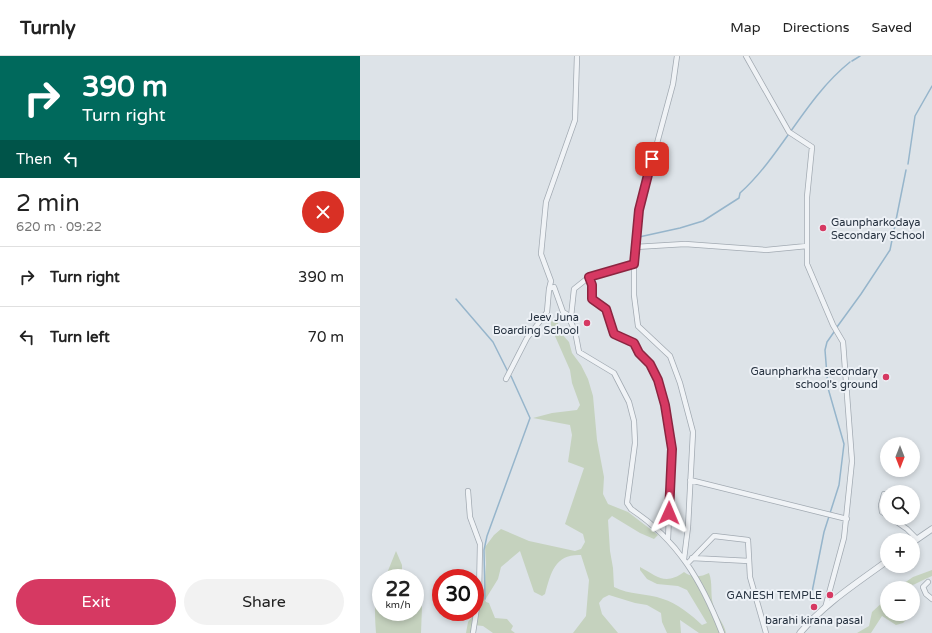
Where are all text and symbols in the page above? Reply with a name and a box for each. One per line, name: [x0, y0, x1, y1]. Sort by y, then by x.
text: Turnly: [20, 17, 76, 39]
text: Map: [730, 19, 761, 36]
text: Directions: [783, 19, 850, 36]
text: Saved: [872, 19, 912, 36]
text: 390 m: [82, 70, 168, 104]
icon: right: [16, 72, 68, 124]
text: Turn right: [82, 104, 166, 126]
pin: [635, 142, 669, 176]
icon: left: [60, 148, 82, 170]
icon: arrive: [641, 148, 663, 170]
text: Then: [16, 150, 52, 168]
text: 2 min: [16, 189, 80, 218]
button: close: [302, 191, 344, 233]
place label: Gaunpharkodaya Secondary School: [831, 216, 925, 242]
text: 620 m · 09:22: [16, 219, 102, 235]
marker: Gaunpharkodaya Secondary School: [818, 223, 828, 233]
icon: right: [16, 266, 38, 288]
text: Turn right: [50, 268, 120, 286]
text: 390 m: [298, 268, 344, 286]
place label: Jeev Juna Boarding School: [493, 311, 579, 337]
marker: Jeev Juna Boarding School: [582, 318, 592, 328]
icon: left: [16, 326, 38, 348]
text: Turn left: [50, 328, 110, 346]
text: 70 m: [307, 328, 344, 346]
place label: Gaunpharkha secondary school's ground: [750, 365, 878, 391]
marker: Gaunpharkha secondary school's ground: [881, 372, 891, 382]
north arrow: [880, 437, 920, 477]
map controls: [880, 437, 920, 621]
button: search: [880, 485, 920, 525]
position arrow: [648, 492, 690, 534]
button: +: [880, 533, 920, 573]
speed limit sign: 30: [432, 569, 484, 621]
text: 22: [385, 578, 411, 602]
button: Exit: [16, 579, 176, 625]
button: Share: [184, 579, 344, 625]
button: −: [880, 581, 920, 621]
place label: GANESH TEMPLE: [727, 589, 822, 602]
marker: GANESH TEMPLE: [825, 590, 835, 600]
text: km/h: [385, 599, 411, 611]
marker: barahi kirana pasal: [809, 602, 819, 612]
place label: barahi kirana pasal: [765, 614, 863, 627]

